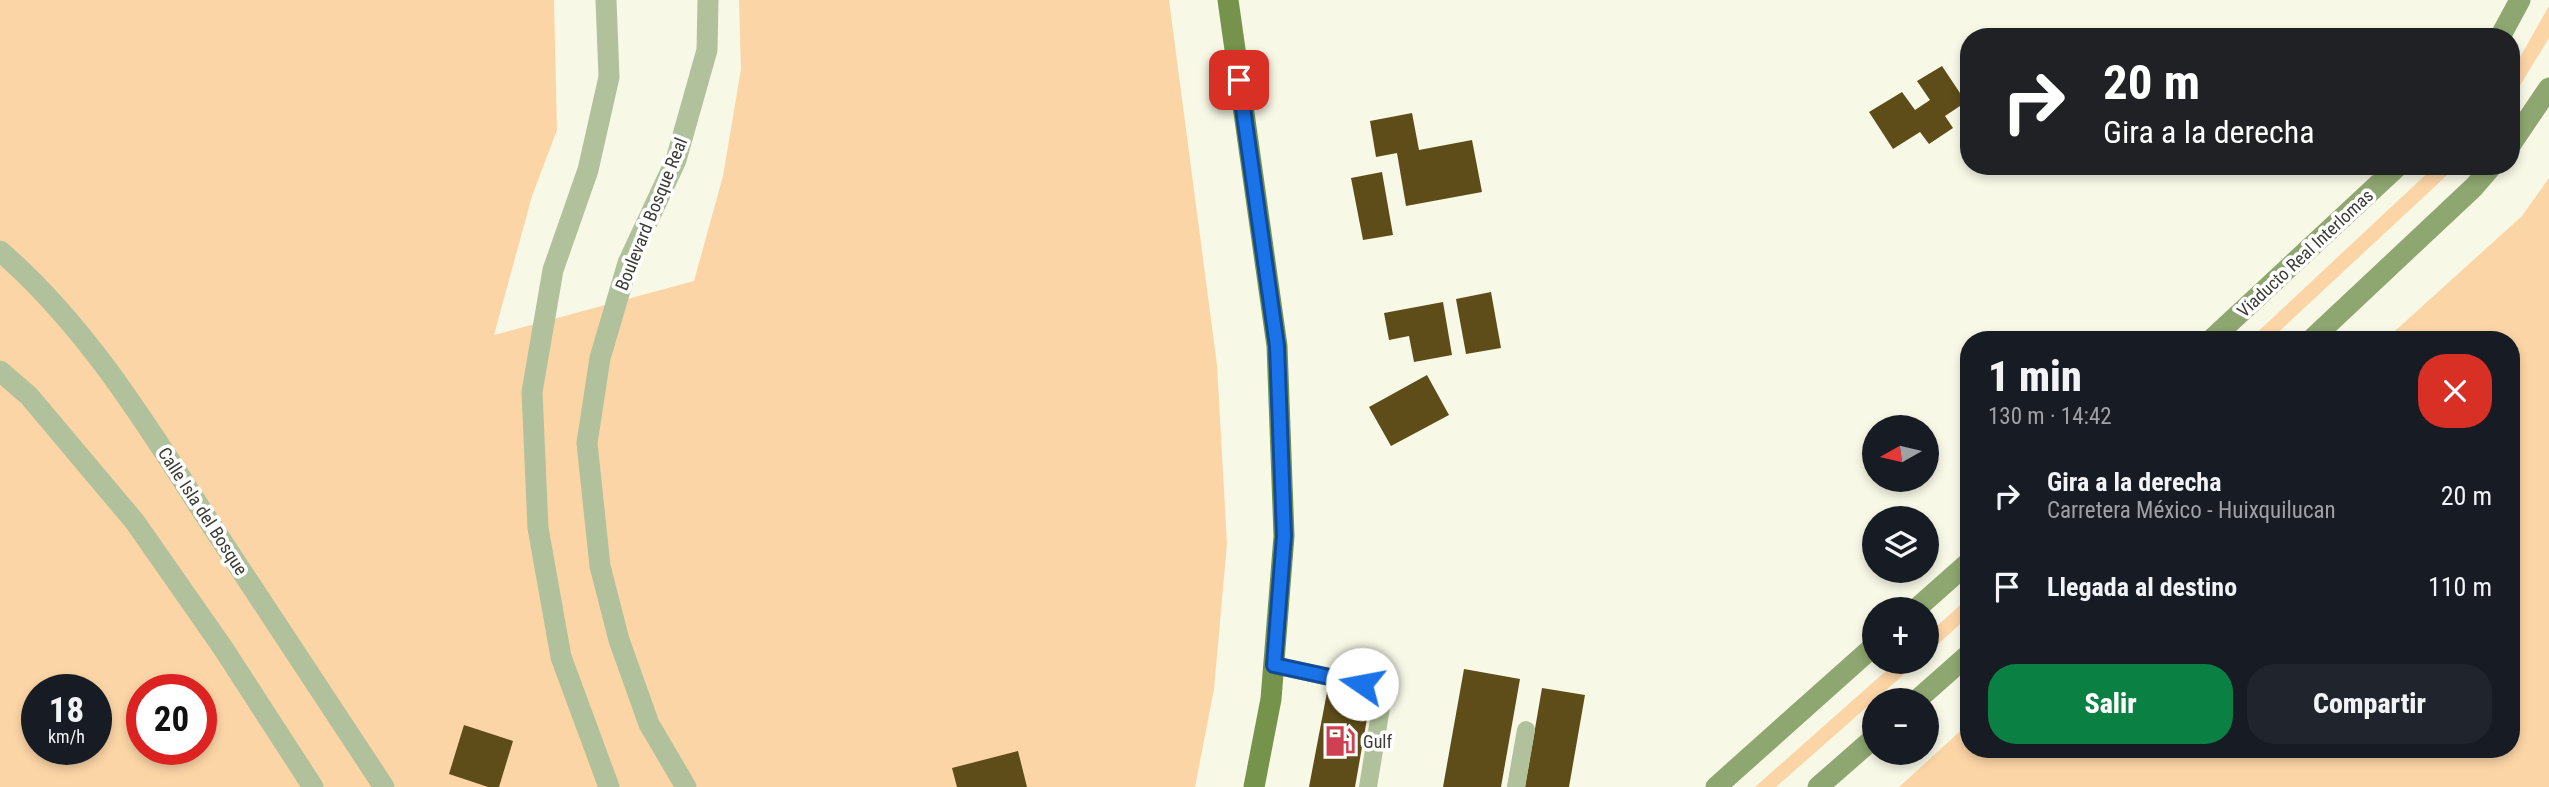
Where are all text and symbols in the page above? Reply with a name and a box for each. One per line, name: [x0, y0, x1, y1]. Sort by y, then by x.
pin: [1209, 50, 1269, 110]
text: 20 m: [2103, 54, 2200, 111]
icon: right: [1988, 56, 2079, 147]
icon: arrive: [1220, 61, 1258, 99]
text: Gira a la derecha: [2103, 113, 2315, 151]
street label: Boulevard Bosque Real: [611, 135, 691, 293]
street label: Viaducto Real Interlomas: [2233, 185, 2377, 321]
text: 1 min: [1988, 352, 2082, 401]
button: close: [2418, 354, 2492, 428]
text: 130 m · 14:42: [1988, 403, 2112, 430]
north arrow: [1862, 415, 1939, 492]
map controls: [1862, 415, 1939, 765]
street label: Calle Isla del Bosque: [154, 443, 252, 579]
text: Gira a la derecha: [2047, 467, 2221, 497]
icon: right: [1988, 477, 2026, 515]
text: 20 m: [2441, 481, 2492, 511]
text: Carretera México - Huixquilucan: [2047, 497, 2336, 524]
button: layers: [1862, 506, 1939, 583]
icon: arrive: [1988, 568, 2026, 606]
text: Llegada al destino: [2047, 572, 2237, 602]
text: 110 m: [2428, 572, 2492, 602]
button: +: [1862, 597, 1939, 674]
position arrow: [1325, 647, 1399, 721]
button: Salir: [1988, 664, 2233, 744]
button: Compartir: [2247, 664, 2492, 744]
speed limit sign: 20: [126, 674, 217, 765]
button: −: [1862, 688, 1939, 765]
text: 18: [49, 690, 84, 731]
fuel station icon: Gulf: [1323, 724, 1357, 758]
text: km/h: [48, 726, 85, 747]
place label: Gulf: [1363, 731, 1392, 752]

